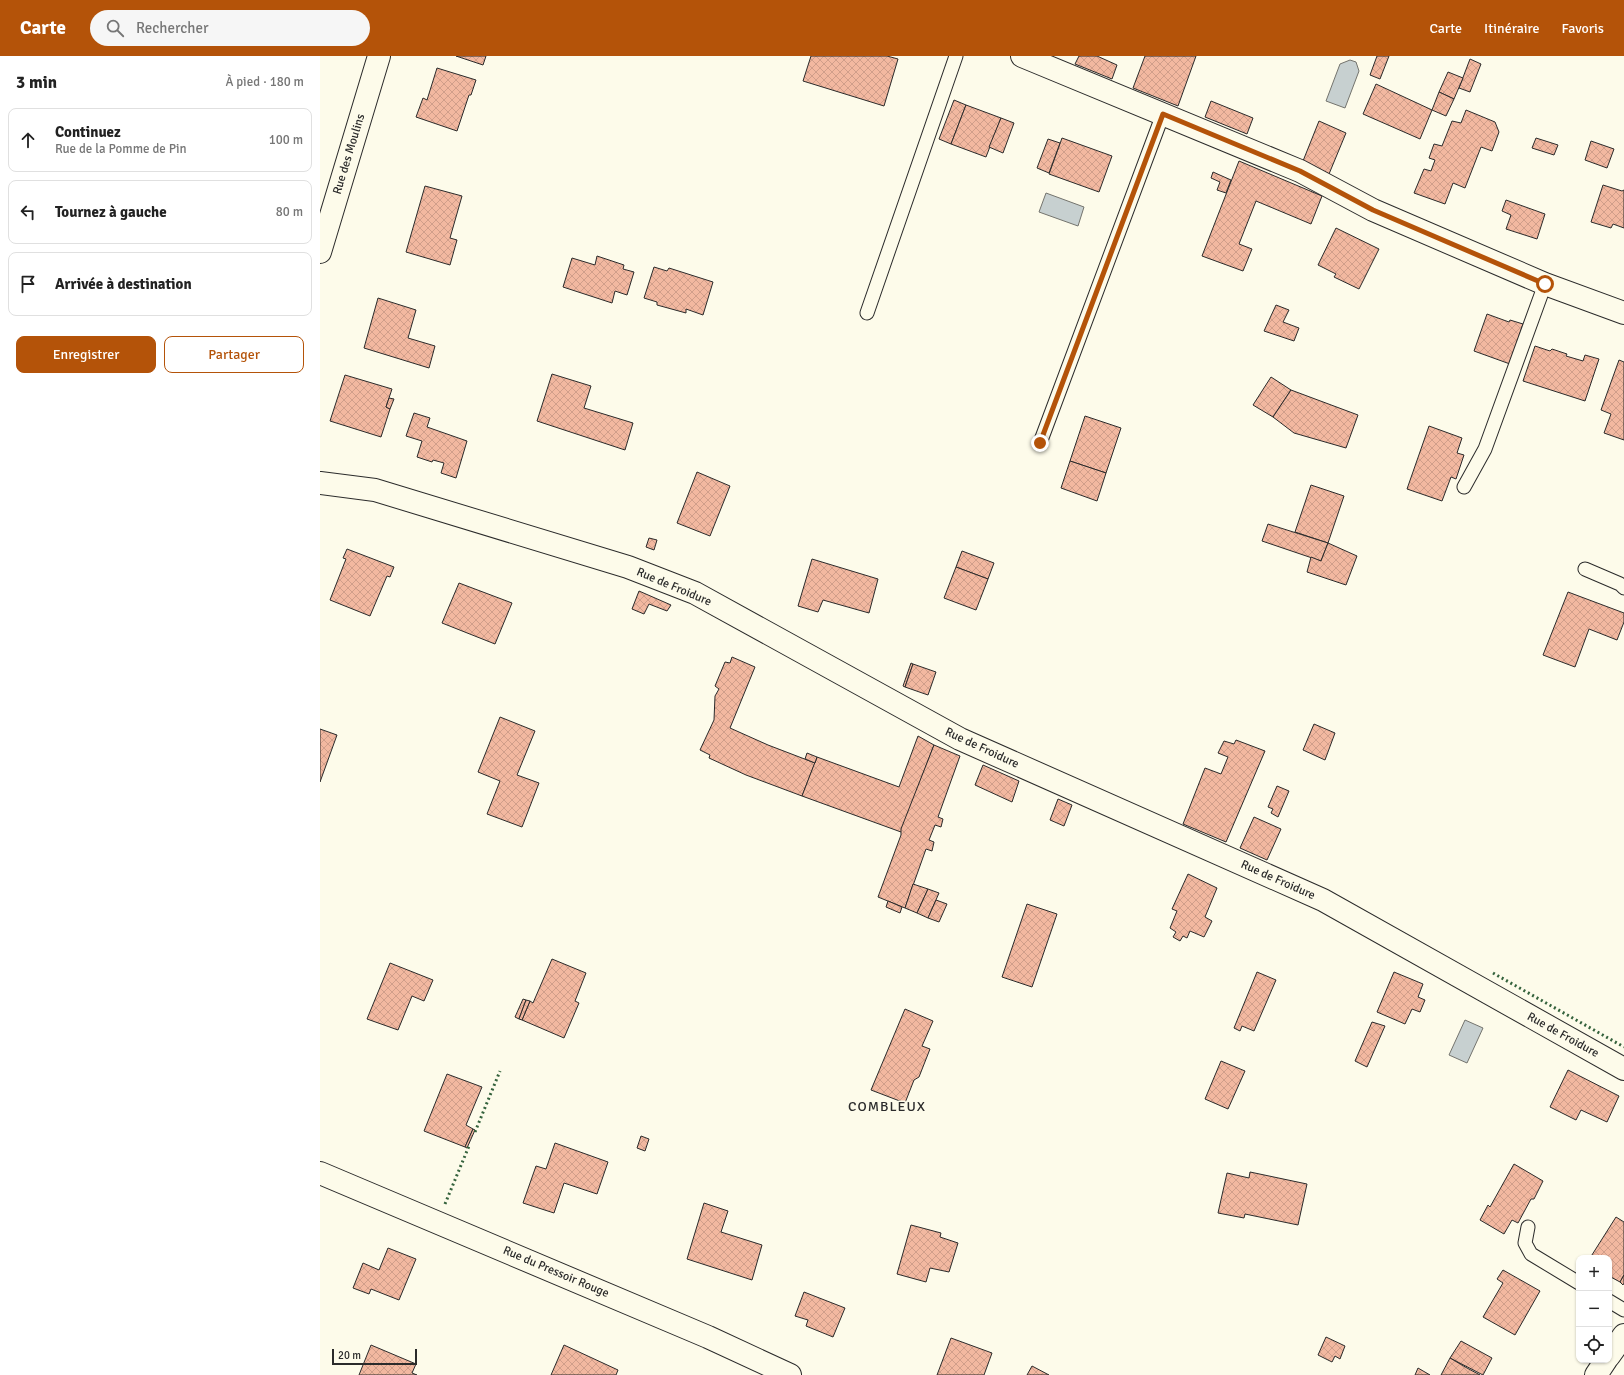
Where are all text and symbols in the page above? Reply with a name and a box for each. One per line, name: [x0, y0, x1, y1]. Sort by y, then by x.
search box: [90, 10, 370, 46]
text: Carte: [20, 16, 66, 40]
icon: search: [104, 17, 126, 39]
text: Rechercher: [136, 19, 209, 37]
text: Carte: [1429, 20, 1462, 37]
text: Itinéraire: [1484, 20, 1540, 37]
text: Favoris: [1562, 20, 1604, 37]
text: 3 min: [16, 72, 57, 93]
text: À pied · 180 m: [225, 74, 304, 90]
street label: Rue des Moulins: [330, 112, 368, 196]
text: Continuez: [55, 123, 121, 141]
icon: ahead: [17, 129, 39, 151]
text: 100 m: [269, 132, 303, 148]
text: Rue de la Pomme de Pin: [55, 141, 187, 157]
icon: left: [17, 201, 39, 223]
text: Tournez à gauche: [55, 203, 167, 221]
text: 80 m: [276, 204, 303, 220]
icon: arrive: [17, 273, 39, 295]
text: Arrivée à destination: [55, 275, 192, 293]
route start: [1536, 275, 1554, 293]
button: Enregistrer: [16, 336, 156, 373]
button: Partager: [164, 336, 304, 373]
route end: [1031, 434, 1049, 452]
street label: Rue de Froidure: [634, 564, 714, 610]
street label: Rue de Froidure: [943, 724, 1021, 772]
street label: Rue de Froidure: [1238, 857, 1318, 903]
street label: Rue de Froidure: [1524, 1009, 1602, 1061]
district label: COMBLEUX: [848, 1098, 926, 1115]
street label: Rue du Pressoir Rouge: [501, 1243, 611, 1301]
map controls: [1576, 1255, 1612, 1363]
button: +: [1576, 1255, 1612, 1291]
button: −: [1576, 1291, 1612, 1327]
button: locate: [1576, 1327, 1612, 1363]
scale bar: [332, 1347, 417, 1366]
text: 20 m: [338, 1349, 361, 1362]

